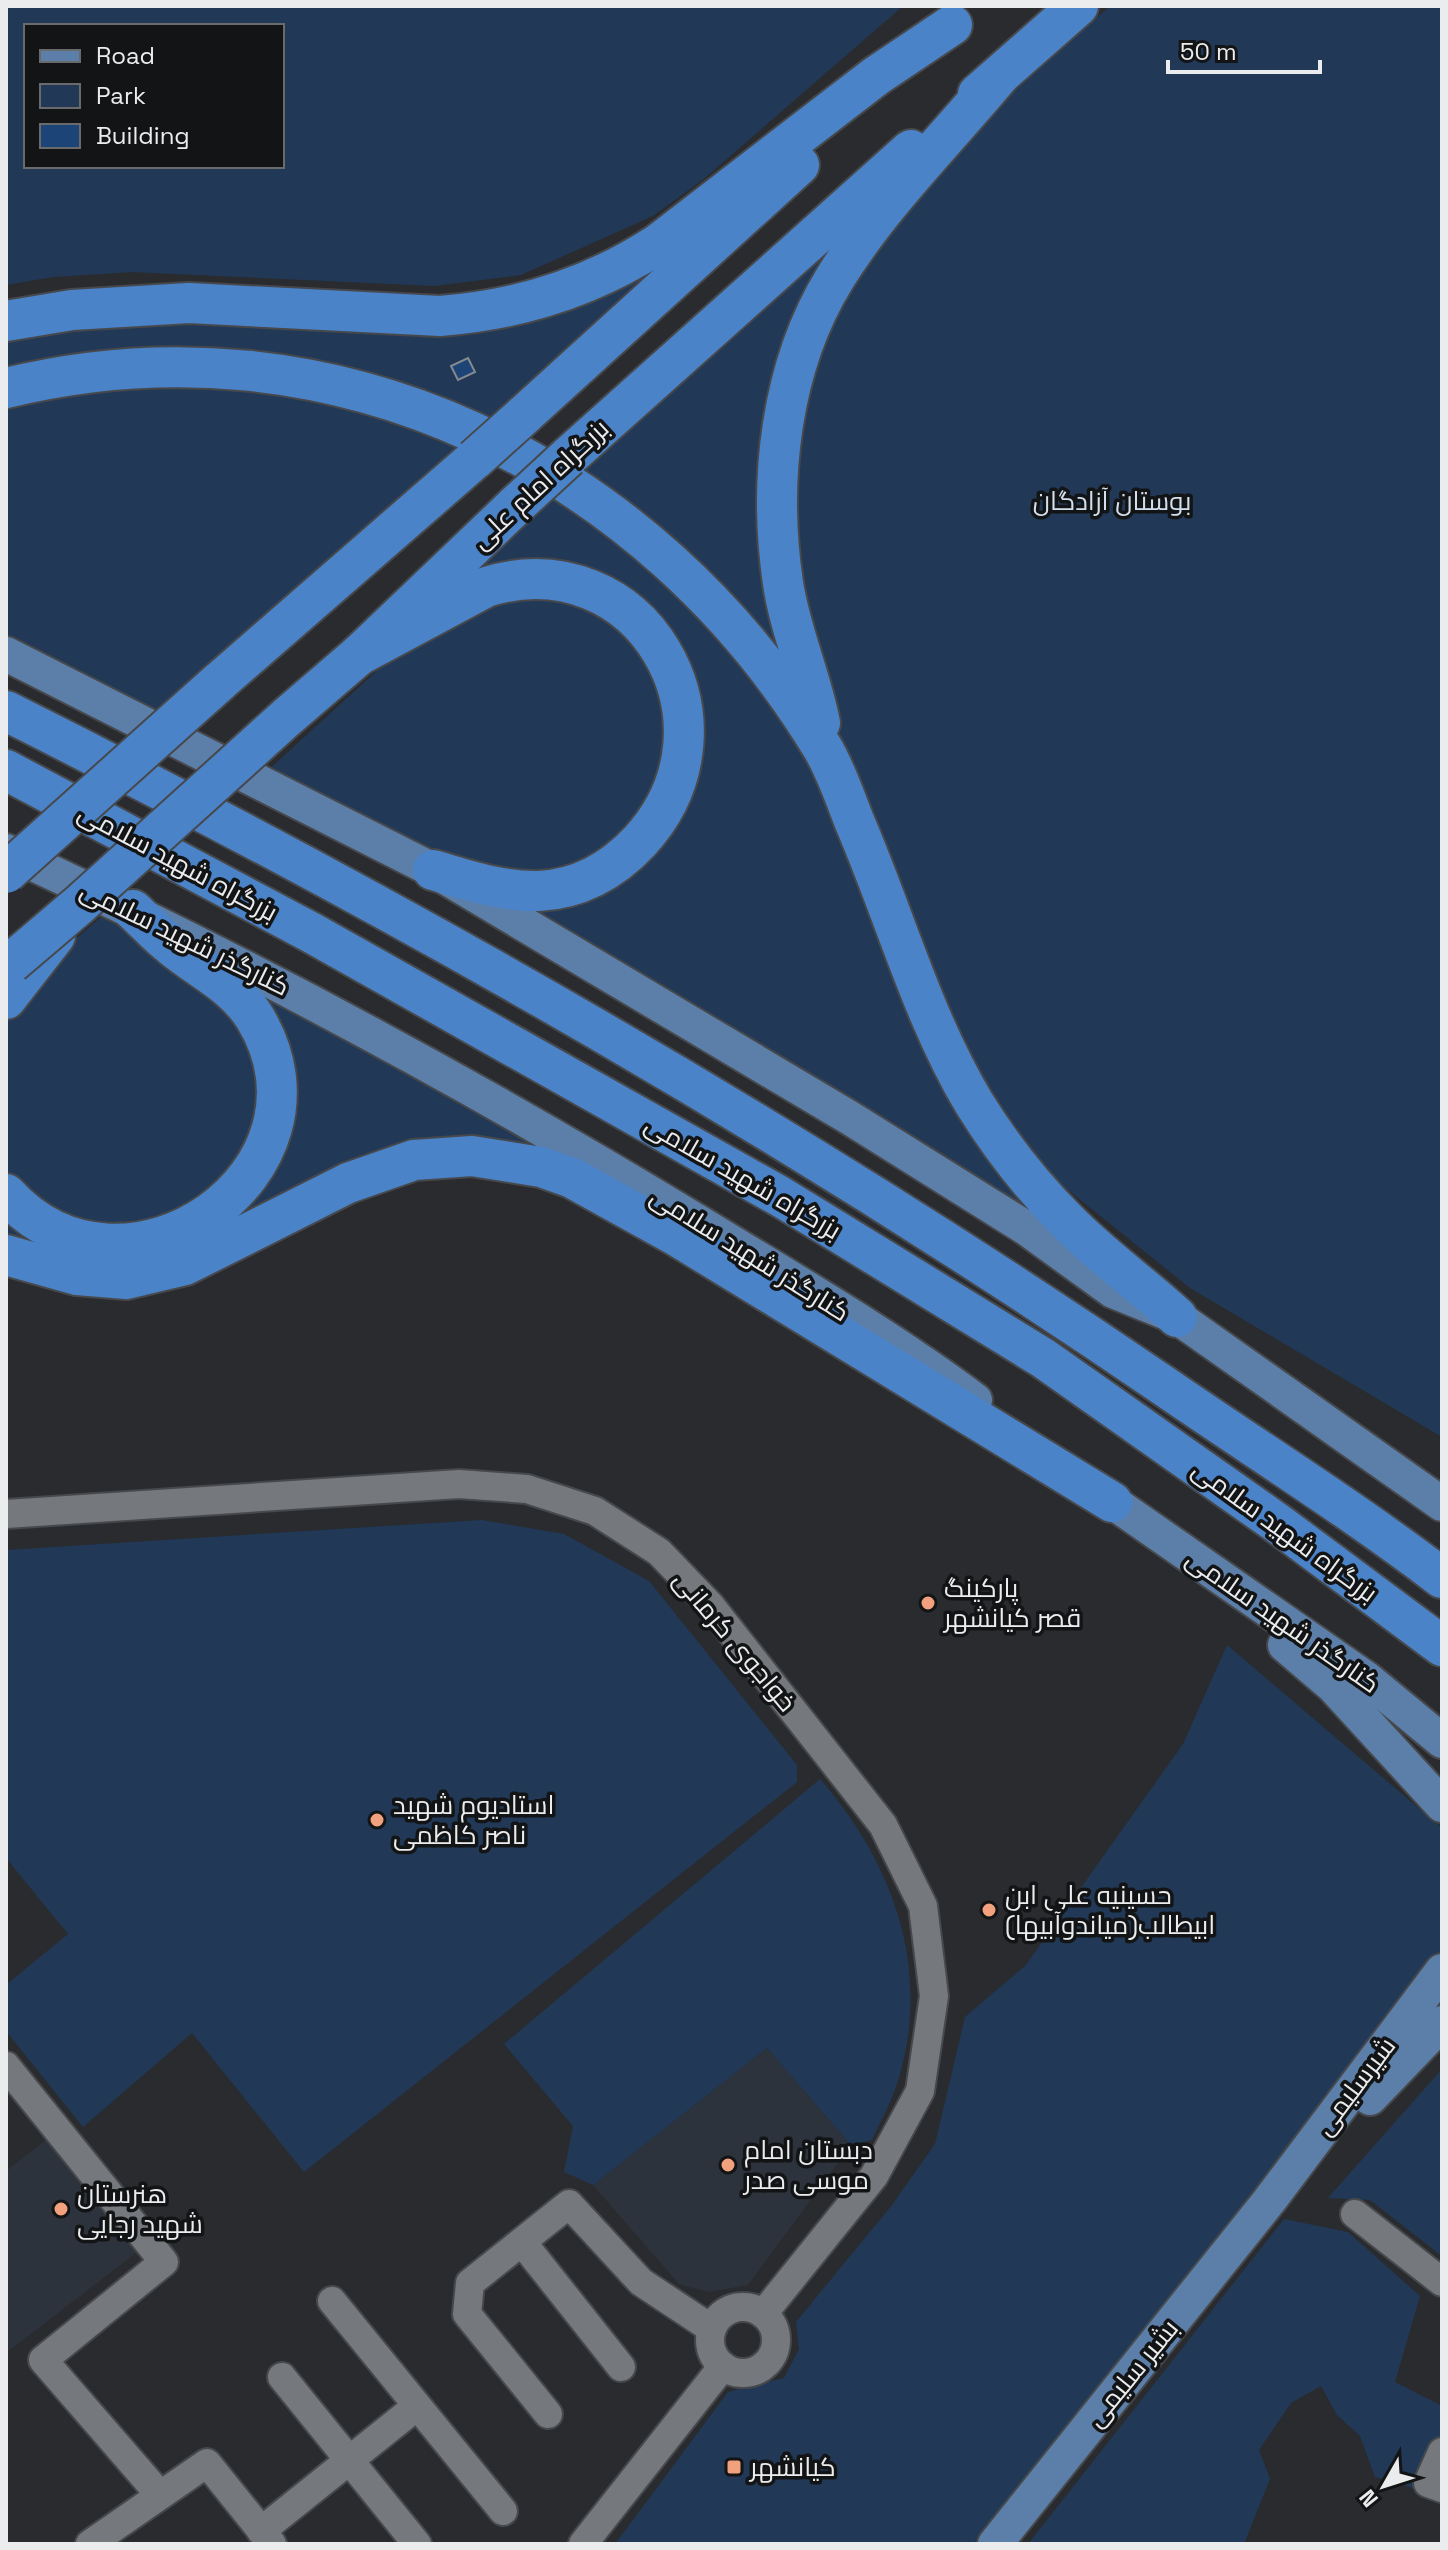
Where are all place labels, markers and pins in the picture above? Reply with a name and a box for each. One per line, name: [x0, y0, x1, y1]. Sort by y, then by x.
place label: پارکینگ قصر کیانشهر: [942, 1571, 1081, 1635]
marker: پارکینگ قصر کیانشهر: [919, 1594, 937, 1612]
place label: استادیوم شهید ناصر کاظمی: [393, 1788, 555, 1852]
marker: استادیوم شهید ناصر کاظمی: [368, 1811, 386, 1829]
place label: حسینیه علی ابن ابیطالب(میاندوآبیها): [1005, 1878, 1215, 1942]
marker: حسینیه علی ابن ابیطالب(میاندوآبیها): [980, 1901, 998, 1919]
place label: دبستان امام موسی صدر: [742, 2133, 873, 2197]
marker: دبستان امام موسی صدر: [719, 2156, 737, 2174]
place label: هنرستان شهید رجایی: [77, 2177, 203, 2241]
marker: هنرستان شهید رجایی: [52, 2200, 70, 2218]
place label: کیانشهر: [748, 2450, 836, 2484]
marker: کیانشهر: [725, 2458, 743, 2476]

